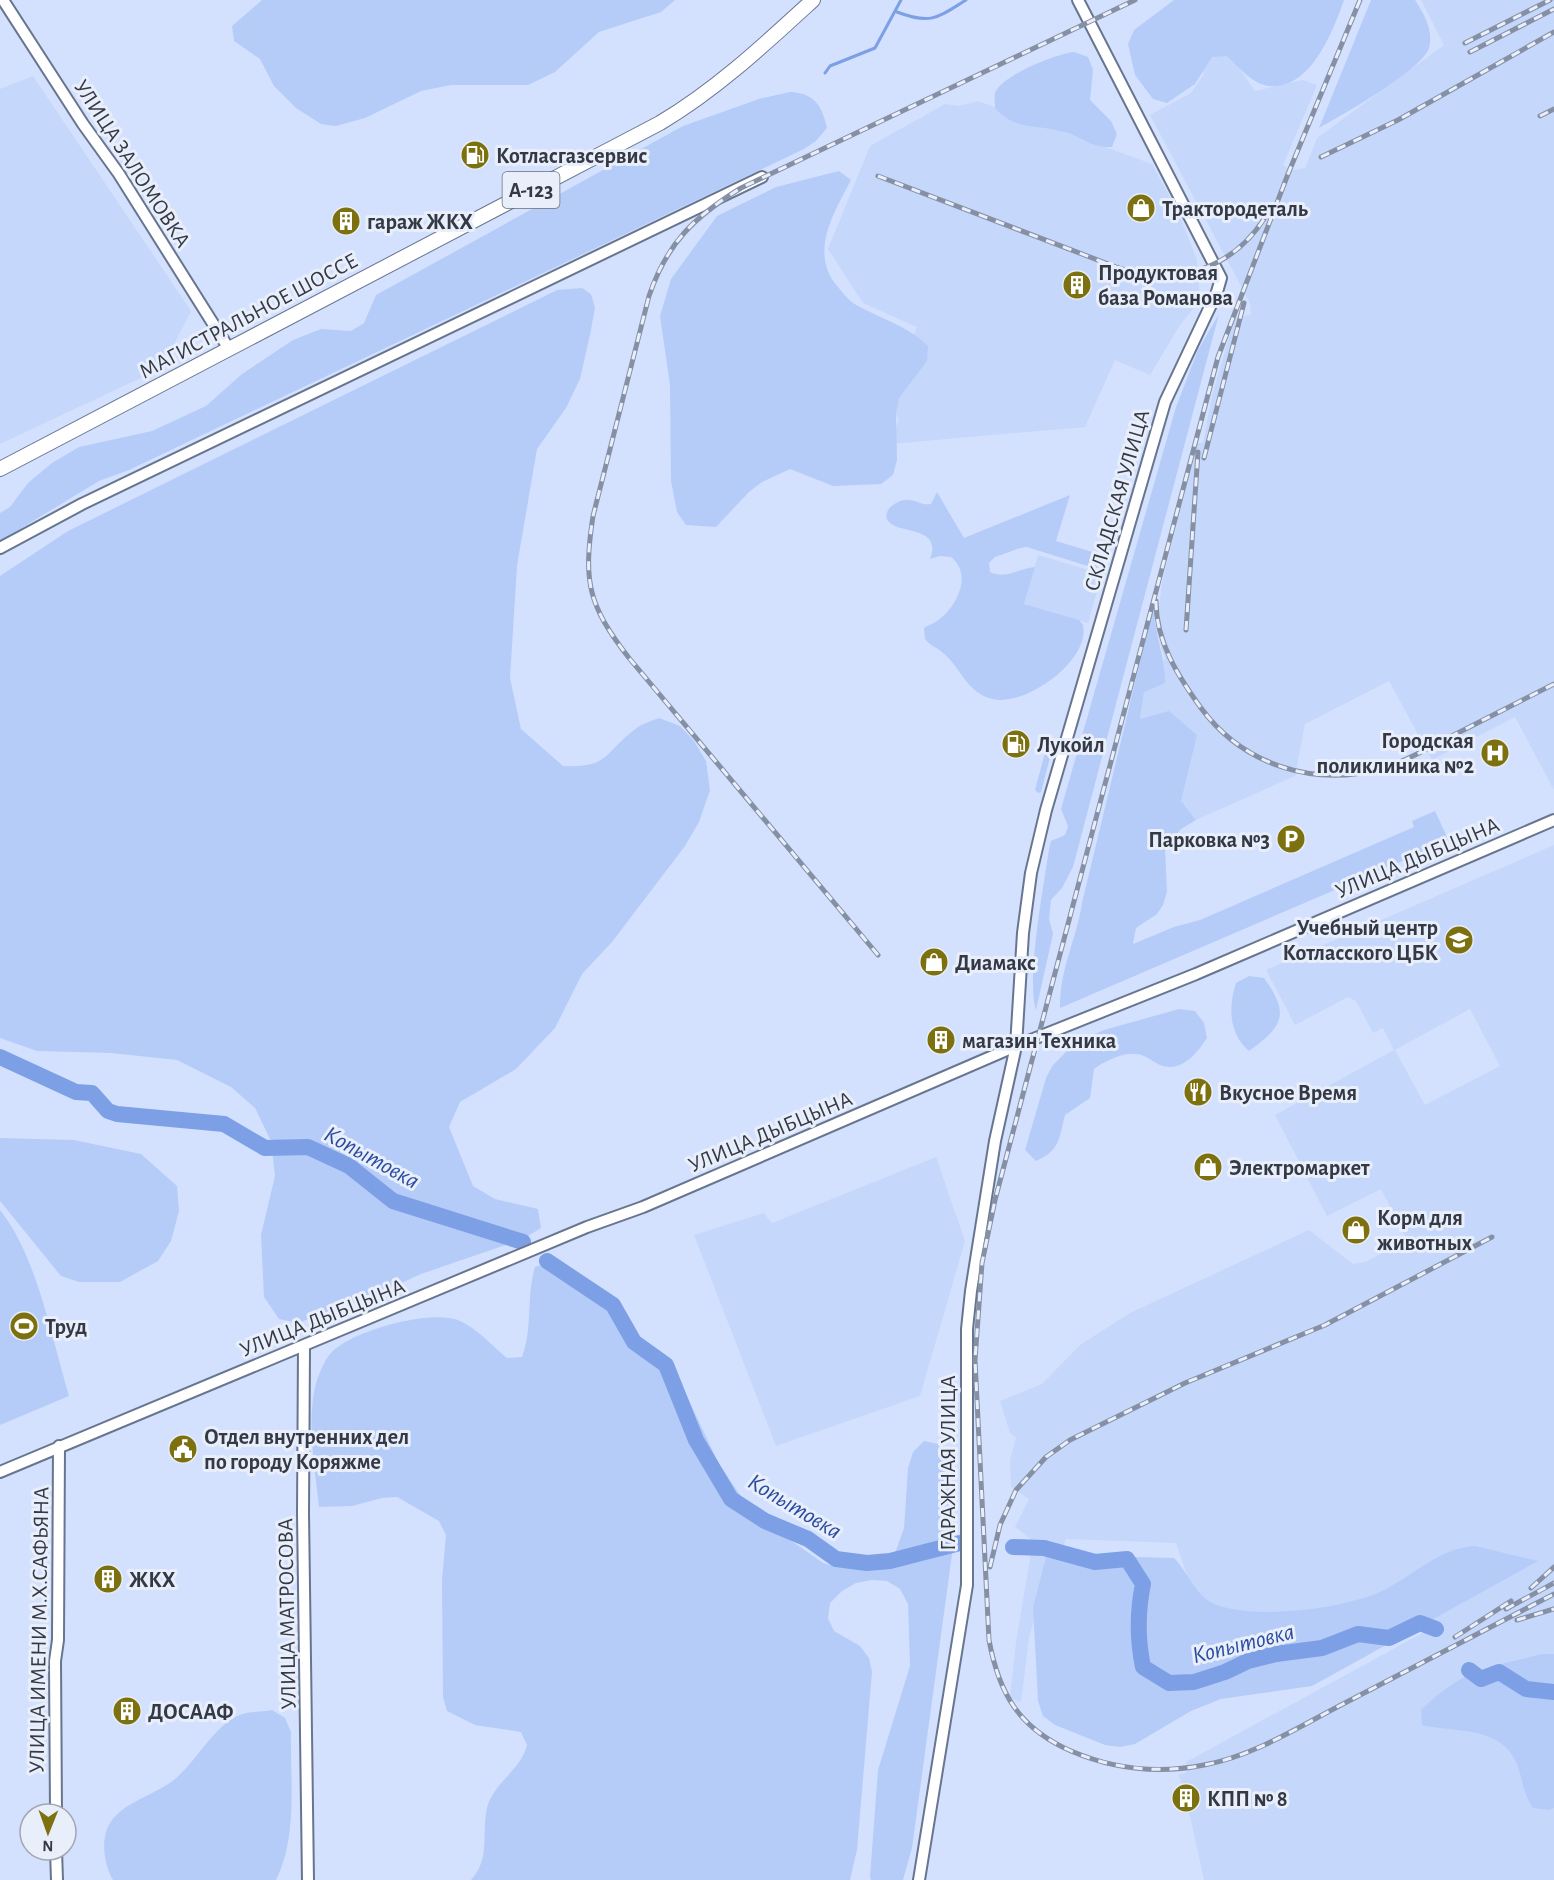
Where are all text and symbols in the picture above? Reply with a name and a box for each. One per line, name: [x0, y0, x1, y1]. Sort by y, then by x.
street label: УЛИЦА ЗАЛОМОВКА: [70, 76, 194, 251]
fuel station icon: Котласгазсервис: [459, 139, 491, 171]
place label: Котласгазсервис: [496, 145, 648, 167]
road number: А-123: [502, 172, 560, 208]
shop icon: Трактородеталь: [1125, 192, 1157, 224]
place label: Трактородеталь: [1162, 198, 1309, 220]
building icon: гараж ЖКХ: [330, 205, 362, 237]
place label: гараж ЖКХ: [367, 211, 473, 233]
street label: МАГИСТРАЛЬНОЕ ШОССЕ: [136, 249, 361, 383]
place label: Продуктовая база Романова: [1098, 262, 1233, 309]
building icon: Продуктовая база Романова: [1061, 269, 1093, 301]
street label: СКЛАДСКАЯ УЛИЦА: [1081, 407, 1153, 593]
fuel station icon: Лукойл: [1000, 728, 1032, 760]
place label: Городская поликлиника №2: [1317, 730, 1474, 777]
place label: Лукойл: [1037, 734, 1105, 757]
hospital icon: Городская поликлиника №2: [1479, 737, 1511, 769]
street label: УЛИЦА ДЫБЦЫНА: [1332, 813, 1503, 902]
parking icon: Парковка №3: [1275, 823, 1307, 855]
place label: Парковка №3: [1148, 829, 1270, 851]
place label: Учебный центр Котласского ЦБК: [1282, 917, 1439, 964]
school or university icon: Учебный центр Котласского ЦБК: [1443, 924, 1475, 956]
shop icon: Диамакс: [918, 946, 950, 978]
place label: Диамакс: [955, 952, 1036, 974]
building icon: магазин Техника: [925, 1024, 957, 1056]
place label: магазин Техника: [962, 1030, 1116, 1052]
restaurant icon: Вкусное Время: [1182, 1076, 1214, 1108]
place label: Вкусное Время: [1219, 1082, 1357, 1105]
street label: УЛИЦА ДЫБЦЫНА: [685, 1087, 856, 1176]
water label: Копытовка: [320, 1122, 423, 1194]
shop icon: Электромаркет: [1192, 1151, 1224, 1183]
place label: Электромаркет: [1229, 1157, 1370, 1179]
place label: Корм для животных: [1377, 1207, 1472, 1254]
shop icon: Корм для животных: [1340, 1214, 1372, 1246]
street label: УЛИЦА ДЫБЦЫНА: [237, 1275, 408, 1361]
sports icon: Труд: [8, 1310, 40, 1342]
place label: Труд: [45, 1316, 87, 1339]
street label: ГАРАЖНАЯ УЛИЦА: [937, 1375, 959, 1551]
place label: Отдел внутренних дел по городу Коряжме: [204, 1426, 409, 1474]
public building icon: Отдел внутренних дел по городу Коряжме: [167, 1433, 199, 1465]
water label: Копытовка: [744, 1470, 845, 1544]
street label: УЛИЦА ИМЕНИ М.Х.САФЬЯНА: [26, 1486, 52, 1773]
street label: УЛИЦА МАТРОСОВА: [274, 1518, 300, 1710]
building icon: ЖКХ: [92, 1563, 124, 1595]
place label: ЖКХ: [129, 1569, 176, 1591]
water label: Копытовка: [1190, 1620, 1297, 1668]
building icon: ДОСААФ: [111, 1695, 143, 1727]
place label: ДОСААФ: [148, 1701, 234, 1723]
building icon: КПП № 8: [1170, 1782, 1202, 1814]
place label: КПП № 8: [1207, 1788, 1288, 1810]
north arrow: [18, 1802, 78, 1862]
text: N: [42, 1838, 53, 1854]

